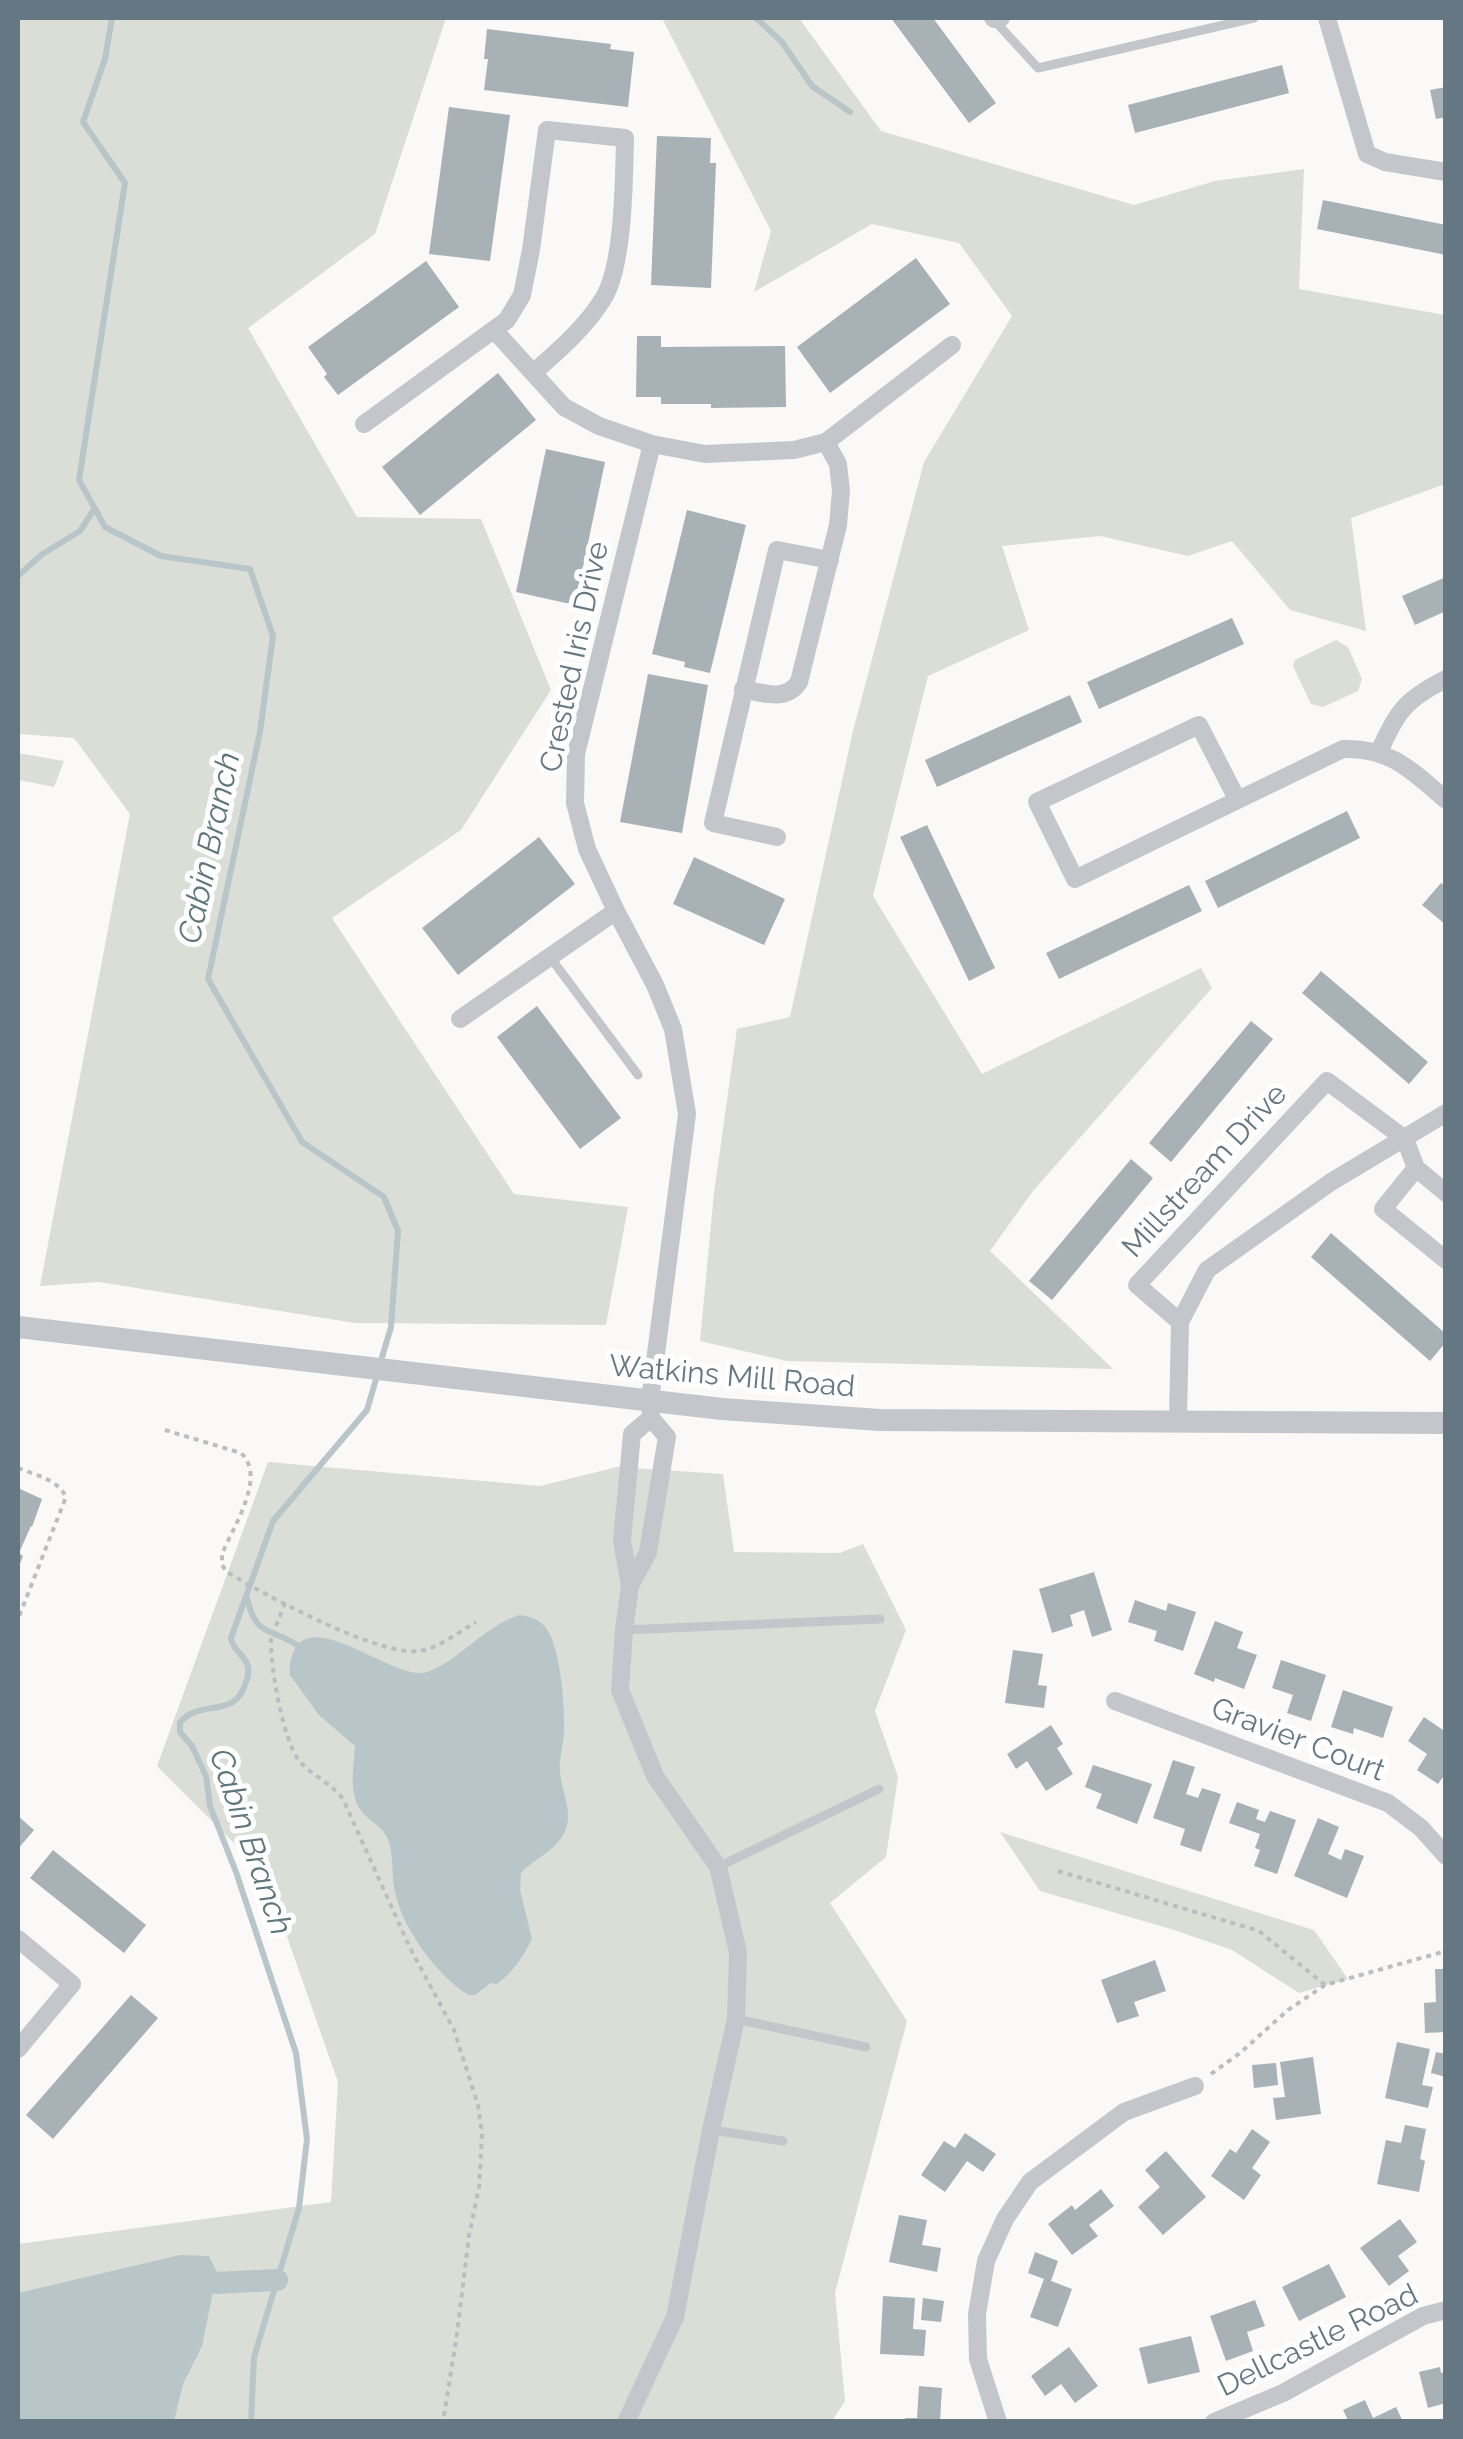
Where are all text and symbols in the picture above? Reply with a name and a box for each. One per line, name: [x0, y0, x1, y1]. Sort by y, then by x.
street label: Crested Iris Drive: [533, 538, 617, 776]
water label: Cabin Branch: [171, 749, 249, 947]
street label: Millstream Drive: [1115, 1077, 1295, 1265]
street label: Watkins Mill Road: [607, 1348, 857, 1406]
street label: Gravier Court: [1206, 1690, 1390, 1790]
water label: Cabin Branch: [200, 1744, 300, 1940]
street label: Dellcastle Road: [1212, 2277, 1424, 2405]

